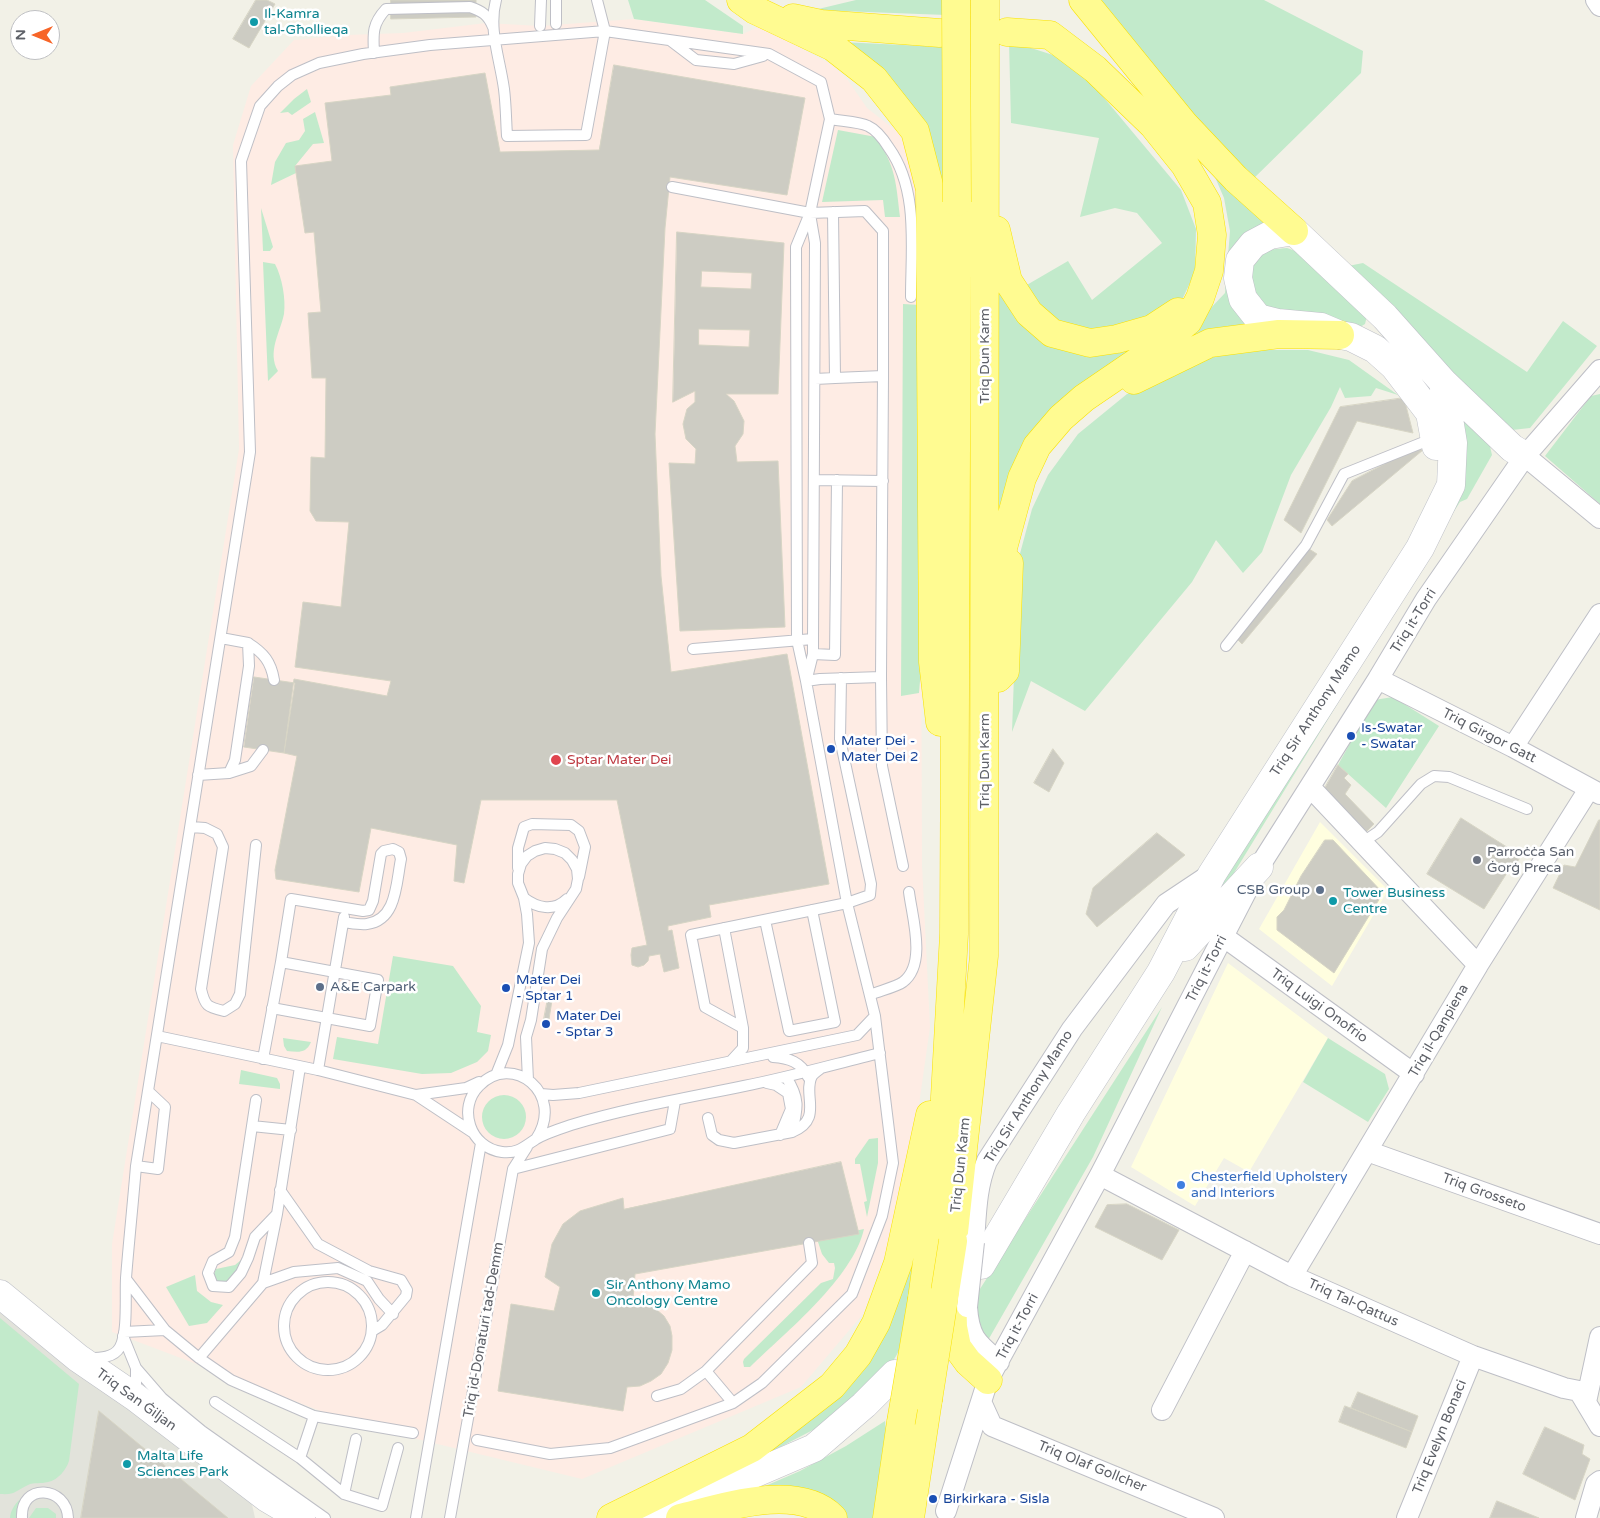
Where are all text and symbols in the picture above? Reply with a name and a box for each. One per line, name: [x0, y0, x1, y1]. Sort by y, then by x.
place label: Il-Kamra tal-Għollieqa: [264, 6, 348, 38]
north arrow: [10, 10, 60, 60]
marker: Il-Kamra tal-Għollieqa: [248, 16, 260, 28]
text: N: [12, 29, 29, 41]
street label: Triq Dun Karm: [977, 308, 993, 404]
street label: Triq it-Torri: [1388, 586, 1440, 656]
street label: Triq Sir Anthony Mamo: [1267, 642, 1365, 780]
street label: Triq Girgor Gatt: [1439, 705, 1539, 767]
street label: Triq Dun Karm: [977, 713, 993, 809]
place label: Is-Swatar - Swatar: [1361, 720, 1422, 752]
marker: Is-Swatar - Swatar: [1345, 730, 1357, 742]
place label: Mater Dei - Mater Dei 2: [841, 733, 918, 766]
marker: Mater Dei - Mater Dei 2: [825, 743, 837, 755]
place label: Sptar Mater Dei: [567, 752, 672, 768]
marker: Sptar Mater Dei: [549, 753, 563, 767]
place label: Parroċċa San Ġorġ Preca: [1487, 844, 1574, 876]
marker: Parroċċa San Ġorġ Preca: [1471, 854, 1483, 866]
place label: CSB Group: [1237, 882, 1310, 898]
marker: CSB Group: [1314, 884, 1326, 896]
place label: Tower Business Centre: [1343, 885, 1445, 918]
marker: Tower Business Centre: [1327, 895, 1339, 907]
street label: Triq it-Torri: [1183, 933, 1231, 1005]
street label: Triq Luigi Onofrio: [1267, 965, 1371, 1047]
place label: Mater Dei - Sptar 1: [516, 972, 581, 1004]
place label: A&E Carpark: [330, 979, 416, 995]
marker: A&E Carpark: [314, 981, 326, 993]
street label: Triq il-Qanpiena: [1405, 981, 1473, 1081]
marker: Mater Dei - Sptar 1: [500, 982, 512, 994]
place label: Mater Dei - Sptar 3: [556, 1008, 621, 1040]
marker: Mater Dei - Sptar 3: [540, 1018, 552, 1030]
street label: Triq Sir Anthony Mamo: [981, 1027, 1077, 1167]
street label: Triq Dun Karm: [948, 1117, 974, 1213]
place label: Chesterfield Upholstery and Interiors: [1191, 1169, 1348, 1202]
street label: Triq Grosseto: [1440, 1170, 1528, 1216]
marker: Chesterfield Upholstery and Interiors: [1175, 1179, 1187, 1191]
street label: Triq id-Donaturi tad-Demm: [460, 1241, 508, 1419]
street label: Triq Tal-Qattus: [1305, 1275, 1401, 1331]
place label: Sir Anthony Mamo Oncology Centre: [606, 1277, 730, 1310]
marker: Sir Anthony Mamo Oncology Centre: [590, 1287, 602, 1299]
street label: Triq it-Torri: [993, 1291, 1043, 1363]
street label: Triq San Ġiljan: [93, 1365, 179, 1435]
street label: Triq Evelyn Bonaci: [1409, 1377, 1471, 1497]
street label: Triq Olaf Gollcher: [1035, 1438, 1149, 1496]
place label: Malta Life Sciences Park: [137, 1448, 229, 1480]
marker: Malta Life Sciences Park: [121, 1458, 133, 1470]
place label: Birkirkara - Sisla: [943, 1491, 1050, 1507]
marker: Birkirkara - Sisla: [927, 1493, 939, 1505]

